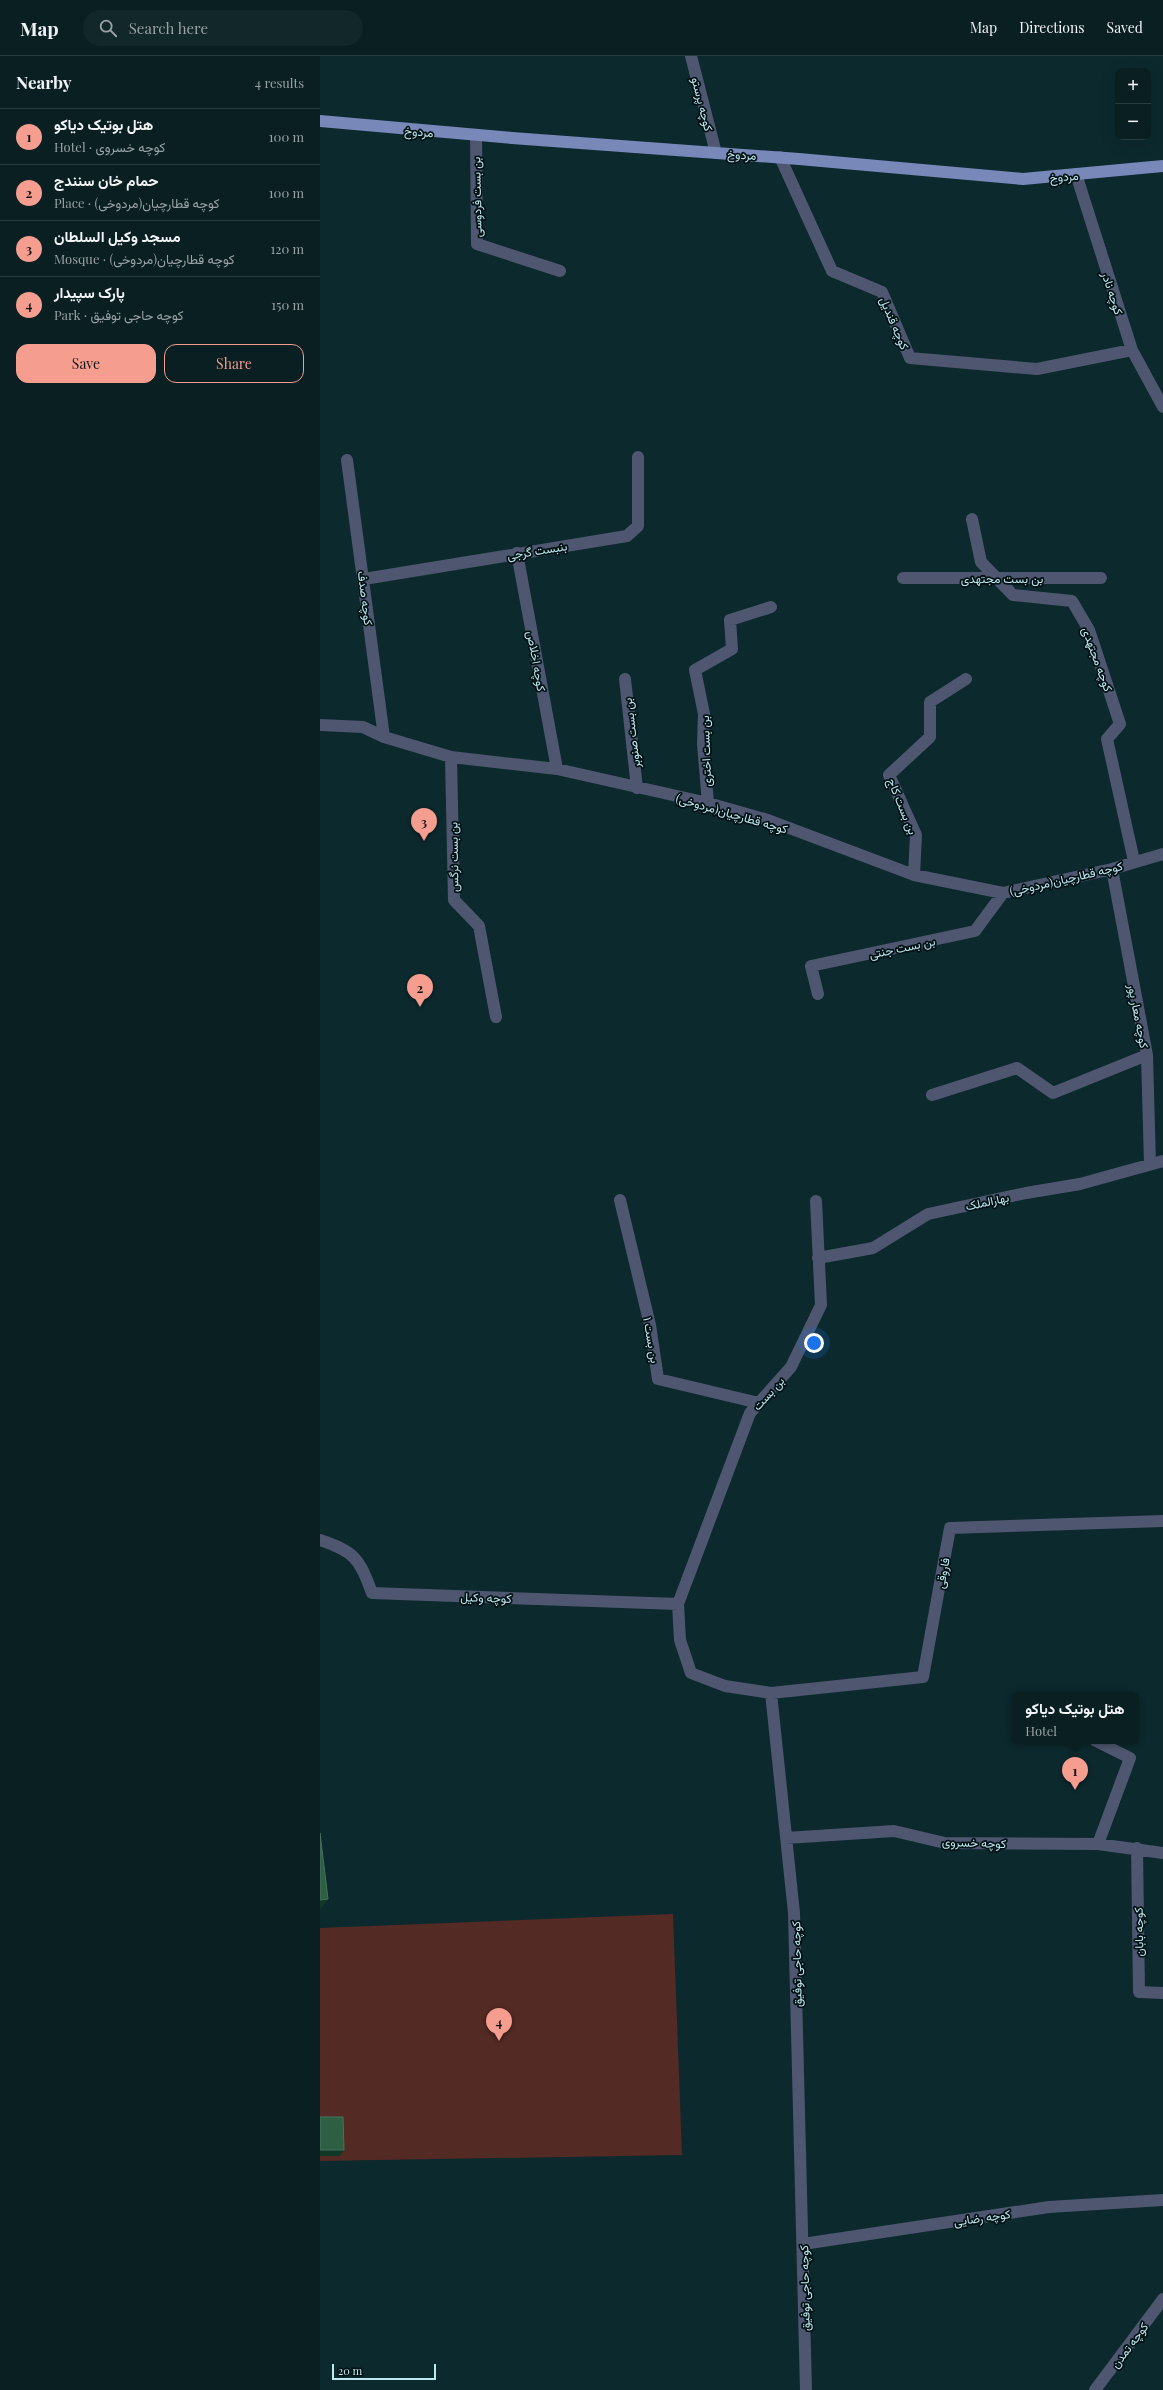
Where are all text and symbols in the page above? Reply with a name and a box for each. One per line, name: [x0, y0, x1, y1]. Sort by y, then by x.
search box: [83, 10, 363, 46]
text: Map: [20, 15, 59, 41]
icon: search: [97, 17, 119, 39]
text: Search here: [129, 18, 208, 38]
text: Map: [970, 18, 997, 37]
text: Directions: [1019, 18, 1085, 37]
text: Saved: [1107, 18, 1143, 37]
map controls: [1115, 68, 1151, 140]
button: +: [1115, 68, 1151, 104]
text: Nearby: [16, 71, 71, 93]
text: 4 results: [255, 74, 304, 91]
street label: کوچه پرستو: [688, 75, 717, 133]
button: −: [1115, 104, 1151, 140]
text: هتل بوتیک دیاکو: [54, 114, 153, 134]
street label: مردوخ: [404, 122, 434, 142]
text: 1: [27, 128, 31, 145]
text: 100 m: [269, 128, 304, 145]
text: Hotel · کوچه خسروی: [54, 138, 165, 155]
street label: مردوخ: [727, 145, 757, 165]
street label: بن بست فردوسی: [467, 157, 486, 237]
street label: مردوخ: [1049, 167, 1079, 187]
text: حمام خان سنندج: [54, 170, 158, 190]
text: 2: [26, 184, 32, 201]
text: 100 m: [269, 184, 304, 201]
text: Place · کوچه قطارچیان(مردوخی): [54, 194, 220, 211]
text: مسجد وکیل السلطان: [54, 226, 181, 246]
text: 3: [26, 240, 32, 257]
text: 120 m: [270, 240, 304, 257]
text: Mosque · کوچه قطارچیان(مردوخی): [54, 250, 235, 267]
street label: کوچه نادر: [1097, 268, 1127, 317]
text: پارک سپیدار: [54, 282, 125, 302]
street label: کوچه قندیل: [876, 294, 913, 352]
text: 4: [26, 296, 32, 313]
text: 150 m: [271, 296, 304, 313]
text: Park · کوچه حاجی توفیق: [54, 306, 184, 323]
button: Save: [16, 344, 156, 383]
button: Share: [164, 344, 304, 383]
street label: بنبست گرجی: [506, 537, 568, 564]
street label: کوچه صدف: [354, 570, 377, 626]
street label: بن بست مجتهدی: [961, 570, 1043, 587]
street label: کوچه مجتهدی: [1078, 624, 1117, 694]
street label: کوچه اخلاص: [523, 630, 550, 693]
street label: بن بست صنوبر: [619, 697, 644, 770]
street label: بن بست اختری: [696, 715, 715, 787]
street label: بن بست کاج: [883, 775, 922, 837]
street label: کوچه قطارچیان(مردوخی): [674, 789, 790, 838]
pin: 3: [411, 808, 437, 841]
street label: بن بست نرگس: [444, 822, 463, 892]
street label: کوچه قطارچیان(مردوخی): [1008, 857, 1124, 900]
street label: بن بست جنتی: [867, 932, 937, 963]
pin: 2: [407, 974, 433, 1007]
street label: کوچه معار پور: [1124, 981, 1153, 1050]
street label: بهارالملک: [964, 1189, 1010, 1214]
street label: بن بست ۱: [639, 1316, 664, 1364]
your location: [804, 1333, 824, 1353]
street label: بن بست: [749, 1373, 788, 1414]
street label: فاروقی: [931, 1556, 954, 1590]
street label: کوچه وکیل: [460, 1588, 512, 1607]
popup: [1011, 1692, 1139, 1744]
text: هتل بوتیک دیاکو: [1025, 1698, 1125, 1718]
text: Hotel: [1025, 1722, 1057, 1739]
pin: 1: [1062, 1757, 1088, 1790]
street label: کوچه خسروی: [942, 1833, 1006, 1852]
street label: کوچه بابان: [1130, 1907, 1147, 1957]
street label: کوچه حاجی توفیق: [787, 1921, 806, 2007]
pin: 4: [486, 2008, 512, 2041]
street label: کوچه رضایی: [952, 2205, 1012, 2230]
street label: کوچه حاجی توفیق: [795, 2245, 814, 2331]
street label: کوچه تمدن: [1107, 2319, 1152, 2372]
scale bar: [332, 2362, 436, 2381]
text: 20 m: [338, 2363, 362, 2378]

